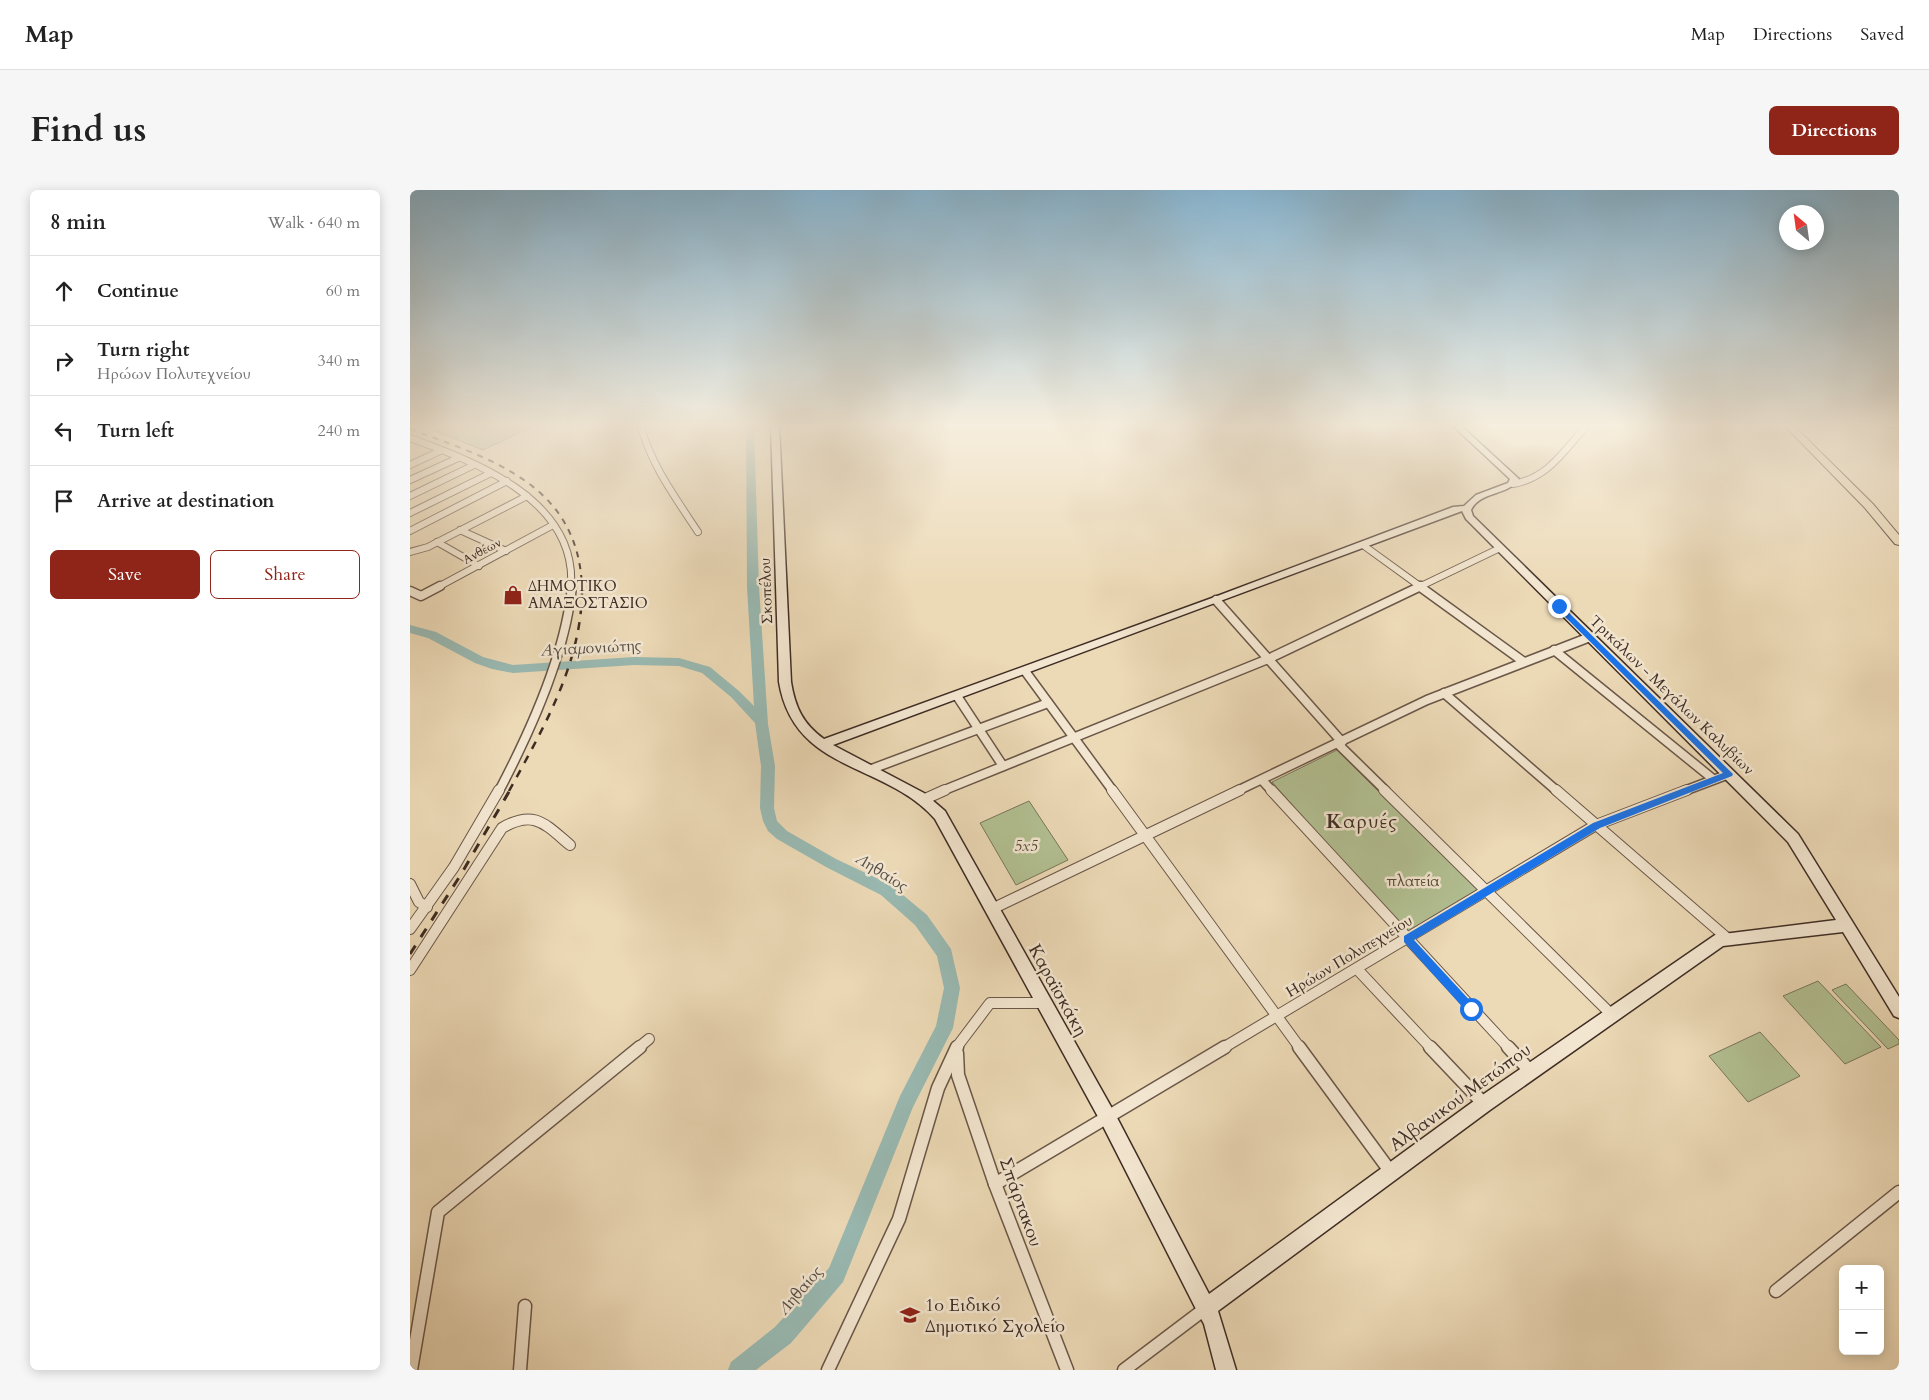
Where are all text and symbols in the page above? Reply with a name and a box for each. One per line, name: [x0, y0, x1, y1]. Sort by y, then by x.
text: Map: [25, 18, 74, 51]
text: Map: [1691, 22, 1725, 47]
text: Directions: [1753, 22, 1832, 47]
text: Saved: [1860, 22, 1904, 47]
text: Find us: [30, 106, 146, 154]
button: Directions: [1769, 106, 1899, 155]
north arrow: [1779, 205, 1824, 250]
text: 8 min: [50, 208, 106, 237]
text: Walk · 640 m: [268, 212, 360, 234]
icon: ahead: [50, 277, 78, 305]
text: Continue: [97, 278, 179, 304]
text: 60 m: [326, 280, 360, 302]
text: Turn right: [97, 337, 189, 363]
icon: right: [50, 347, 78, 375]
text: 340 m: [318, 350, 360, 372]
text: Ηρώων Πολυτεχνείου: [97, 363, 251, 385]
icon: left: [50, 417, 78, 445]
text: Turn left: [97, 418, 174, 444]
text: 240 m: [318, 420, 360, 442]
icon: arrive: [50, 487, 78, 515]
text: Arrive at destination: [97, 488, 274, 514]
street label: Ανθέων: [460, 534, 504, 568]
button: Save: [50, 550, 200, 599]
button: Share: [210, 550, 360, 599]
street label: Σκοπέλου: [755, 557, 777, 625]
place label: ΔΗΜΟΤΙΚΟ ΑΜΑΞΟΣΤΑΣΙΟ: [528, 576, 648, 613]
shop icon: ΔΗΜΟΤΙΚΟ ΑΜΑΞΟΣΤΑΣΙΟ: [502, 584, 524, 606]
route end: [1548, 595, 1571, 618]
street label: Τρικάλων - Μεγάλων Καλυβίων: [1585, 611, 1759, 779]
water label: Αγιαμονιώτης: [539, 634, 642, 662]
district label: Καρυές: [1326, 808, 1398, 835]
park label: 5x5: [1014, 836, 1038, 856]
water label: Ληθαίος: [851, 847, 913, 897]
park label: πλατεία: [1387, 871, 1439, 891]
street label: Ηρώων Πολυτεχνείου: [1282, 910, 1416, 1002]
street label: Καραϊσκάκη: [1022, 940, 1093, 1041]
route start: [1460, 998, 1483, 1021]
street label: Αλβανικού Μετώπου: [1384, 1037, 1536, 1157]
street label: Σπάρτακου: [993, 1154, 1048, 1250]
water label: Ληθαίος: [772, 1261, 828, 1320]
map controls: [1839, 1265, 1884, 1355]
button: +: [1839, 1265, 1884, 1310]
place label: 1ο Ειδικό Δημοτικό Σχολείο: [925, 1293, 1065, 1339]
school or university icon: 1ο Ειδικό Δημοτικό Σχολείο: [899, 1304, 921, 1326]
button: −: [1839, 1310, 1884, 1355]

